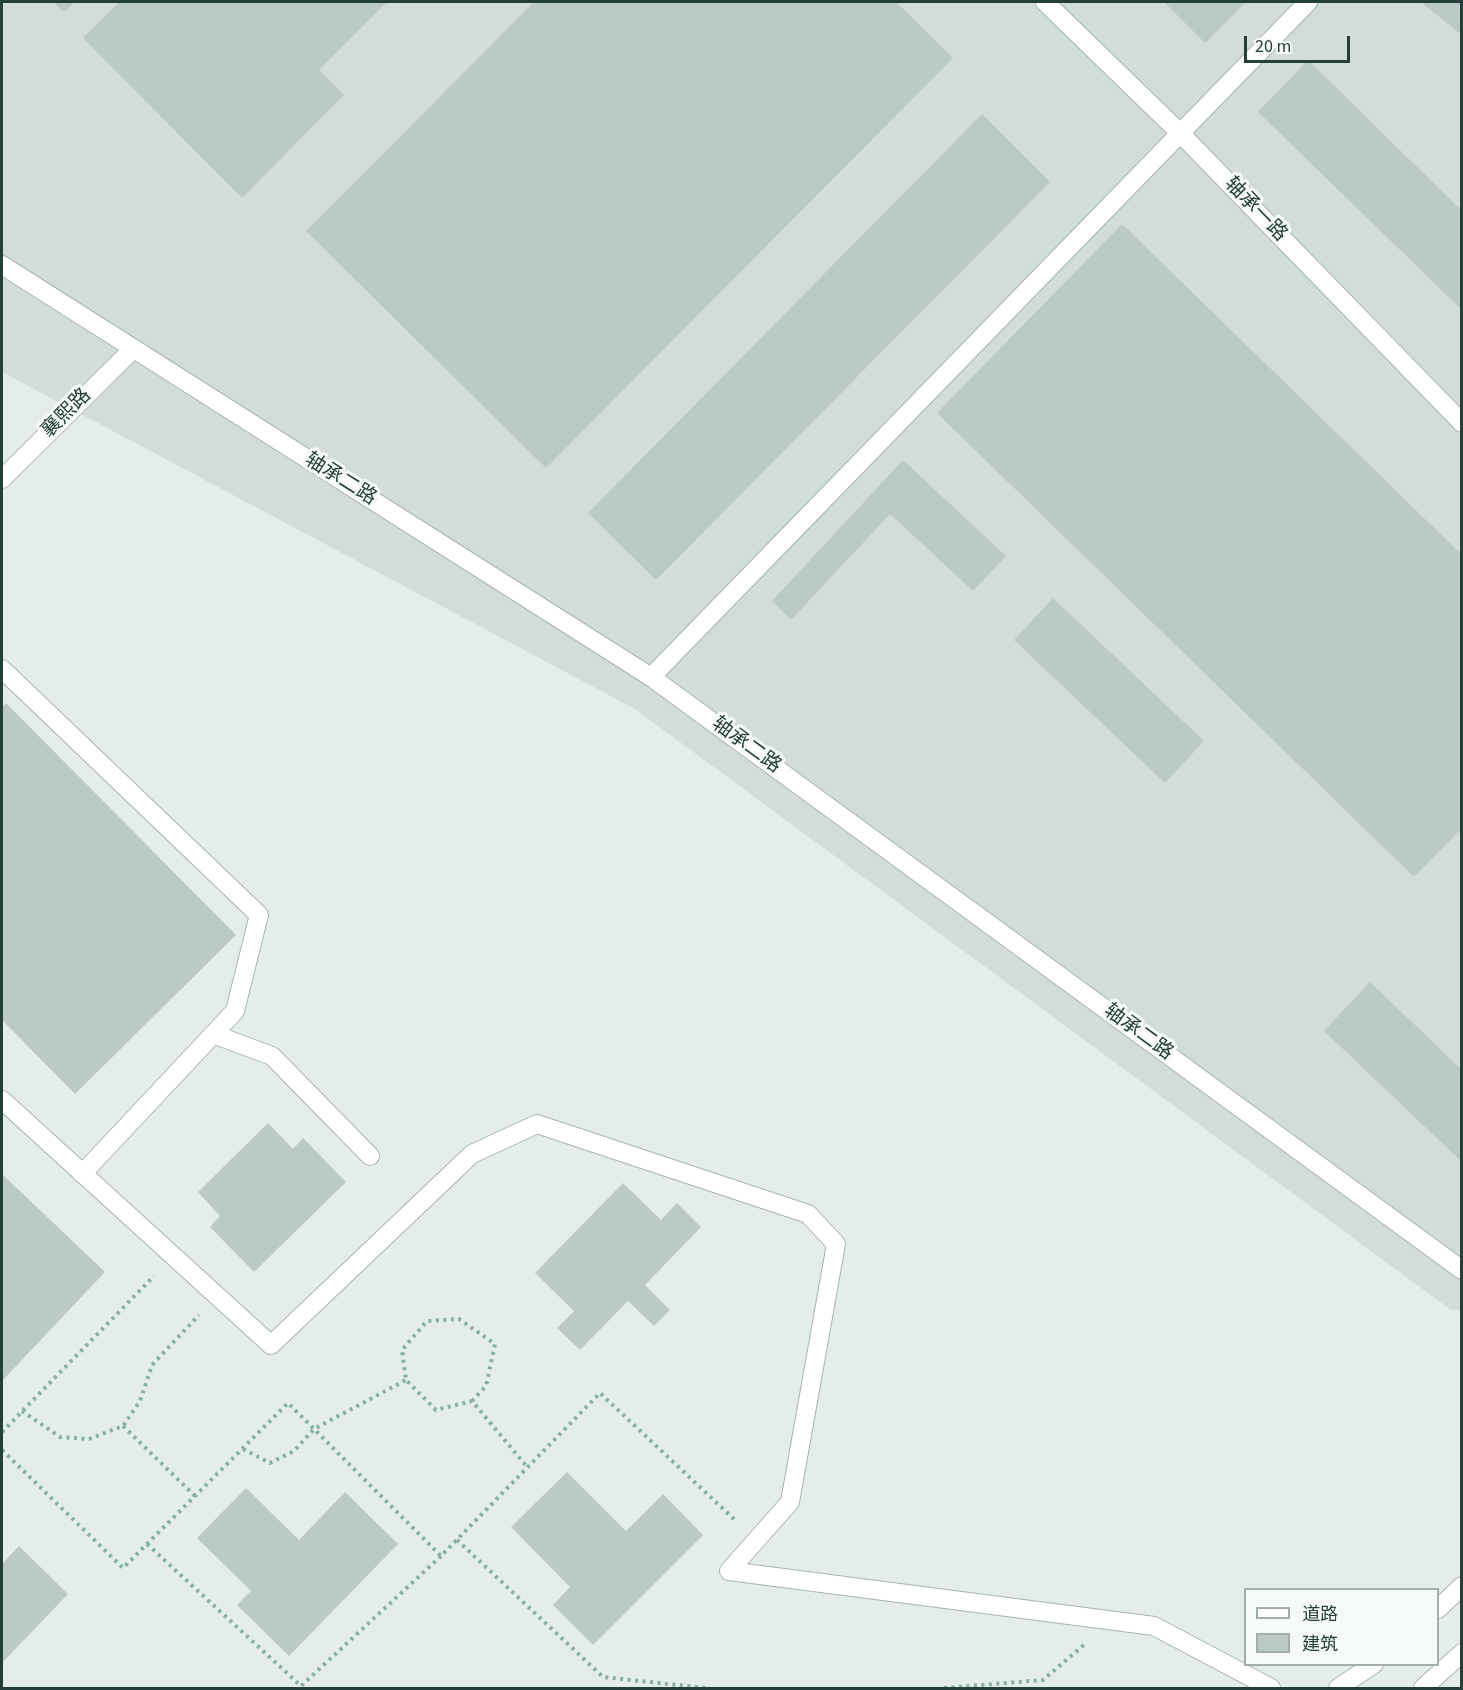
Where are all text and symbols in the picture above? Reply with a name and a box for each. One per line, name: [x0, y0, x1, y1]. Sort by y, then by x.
scale bar: [1247, 24, 1354, 62]
text: 20 m: [1255, 34, 1291, 59]
street label: 轴承一路: [1219, 173, 1291, 247]
street label: 襄熙路: [37, 384, 97, 444]
street label: 轴承二路: [300, 449, 380, 511]
street label: 轴承二路: [707, 713, 785, 779]
street label: 轴承二路: [1099, 1000, 1177, 1066]
legend: [1244, 1588, 1439, 1666]
text: 道路: [1302, 1602, 1338, 1627]
text: 建筑: [1302, 1632, 1338, 1657]

